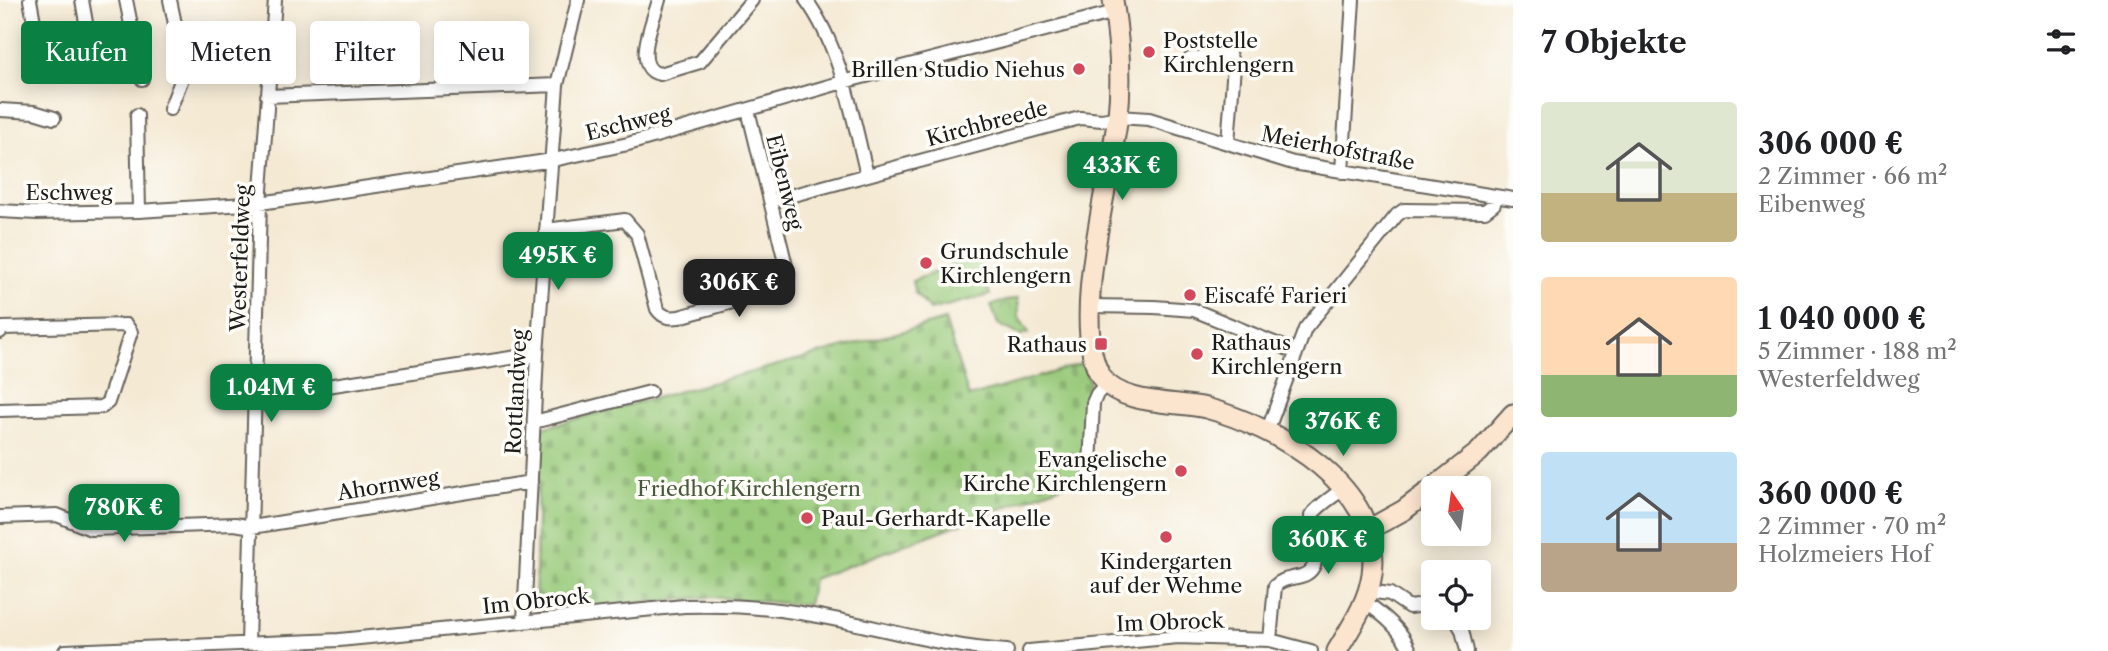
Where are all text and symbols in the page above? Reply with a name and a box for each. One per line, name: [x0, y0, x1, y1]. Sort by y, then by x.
chip: Kaufen: [21, 21, 152, 84]
chip: Mieten: [166, 21, 296, 84]
chip: Filter: [310, 21, 420, 84]
chip: Neu: [434, 21, 529, 84]
icon: filters: [2042, 23, 2080, 61]
text: 7 Objekte: [1541, 24, 1687, 61]
place label: Poststelle Kirchlengern: [1163, 28, 1294, 77]
marker: Poststelle Kirchlengern: [1141, 44, 1157, 60]
place label: Brillen Studio Niehus: [851, 57, 1065, 82]
marker: Brillen Studio Niehus: [1071, 61, 1087, 77]
street label: Kirchbreede: [923, 95, 1051, 151]
street label: Eschweg: [583, 100, 674, 146]
street label: Meierhofstraße: [1259, 121, 1417, 175]
text: 306 000 €: [1758, 125, 1903, 162]
icon: home: [1597, 130, 1681, 214]
street label: Eibenweg: [761, 132, 809, 233]
pin: 433K €: [1065, 142, 1179, 202]
text: 433K €: [1083, 151, 1161, 179]
text: 2 Zimmer · 66 m²: [1758, 162, 1947, 190]
street label: Eschweg: [26, 180, 113, 205]
street label: Westerfeldweg: [225, 183, 255, 333]
text: Eibenweg: [1758, 190, 1865, 218]
pin: 495K €: [501, 232, 615, 292]
place label: Grundschule Kirchlengern: [940, 239, 1071, 288]
text: 495K €: [519, 241, 597, 269]
marker: Grundschule Kirchlengern: [918, 255, 934, 271]
pin: 306K €: [682, 260, 796, 319]
text: 306K €: [699, 268, 779, 296]
place label: Eiscafé Farieri: [1204, 283, 1347, 308]
marker: Eiscafé Farieri: [1182, 287, 1198, 303]
text: 1 040 000 €: [1758, 300, 1926, 337]
icon: home: [1597, 305, 1681, 389]
street label: Rottlandweg: [500, 328, 532, 455]
place label: Rathaus Kirchlengern: [1211, 330, 1342, 379]
place label: Rathaus: [1007, 332, 1087, 357]
marker: Rathaus: [1093, 336, 1109, 352]
text: 5 Zimmer · 188 m²: [1758, 337, 1957, 365]
marker: Rathaus Kirchlengern: [1189, 346, 1205, 362]
pin: 1.04M €: [206, 364, 336, 424]
text: Westerfeldweg: [1758, 365, 1920, 393]
text: 1.04M €: [226, 373, 316, 401]
pin: 376K €: [1286, 398, 1400, 458]
text: 376K €: [1305, 407, 1381, 435]
place label: Evangelische Kirche Kirchlengern: [963, 447, 1167, 496]
marker: Evangelische Kirche Kirchlengern: [1173, 463, 1189, 479]
street label: Ahornweg: [334, 464, 442, 506]
text: 360 000 €: [1758, 475, 1903, 512]
park label: Friedhof Kirchlengern: [637, 476, 861, 501]
north arrow: [1421, 476, 1491, 546]
map controls: [1421, 476, 1491, 630]
icon: home: [1597, 480, 1681, 564]
pin: 780K €: [67, 484, 181, 544]
text: 780K €: [84, 493, 164, 521]
place label: Paul-Gerhardt-Kapelle: [821, 506, 1051, 531]
marker: Paul-Gerhardt-Kapelle: [799, 510, 815, 526]
text: 2 Zimmer · 70 m²: [1758, 512, 1946, 540]
pin: 360K €: [1271, 516, 1385, 576]
text: 360K €: [1288, 525, 1368, 553]
marker: Kindergarten auf der Wehme: [1158, 529, 1174, 545]
text: Holzmeiers Hof: [1758, 540, 1931, 568]
place label: Kindergarten auf der Wehme: [1090, 549, 1242, 598]
button: locate: [1421, 560, 1491, 630]
street label: Im Obrock: [481, 583, 592, 619]
street label: Im Obrock: [1116, 608, 1225, 636]

